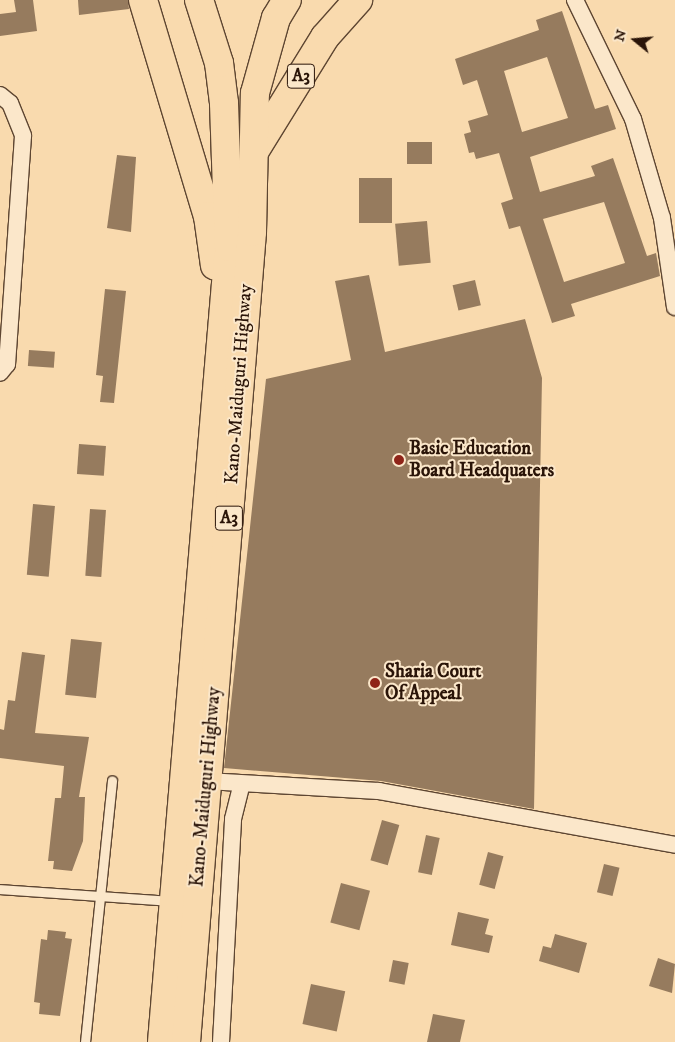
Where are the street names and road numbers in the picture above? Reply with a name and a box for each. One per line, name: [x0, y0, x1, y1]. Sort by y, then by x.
road number: A3: [286, 60, 316, 92]
street label: Kano-Maiduguri Highway: [221, 283, 257, 485]
road number: A3: [214, 502, 244, 534]
street label: Kano-Maiduguri Highway: [186, 686, 226, 888]

